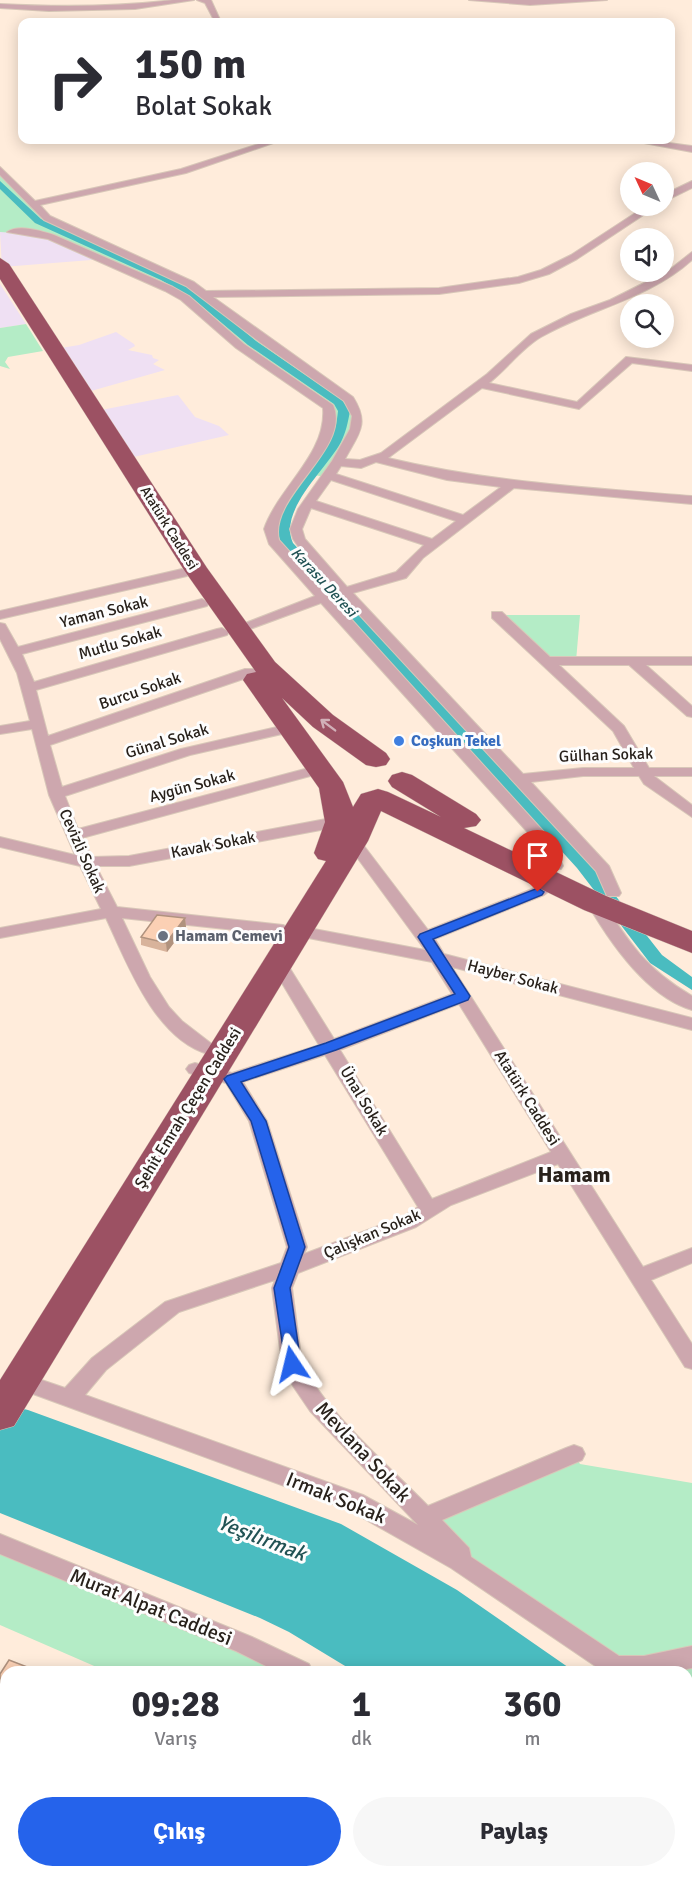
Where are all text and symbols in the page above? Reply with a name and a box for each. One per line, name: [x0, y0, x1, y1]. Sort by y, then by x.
text: 150 m: [135, 39, 246, 90]
icon: right: [36, 42, 114, 120]
text: Bolat Sokak: [135, 90, 272, 123]
north arrow: [620, 162, 674, 216]
map controls: [620, 162, 674, 348]
button: sound: [620, 228, 674, 282]
button: search: [620, 294, 674, 348]
street label: Atatürk Caddesi: [137, 483, 201, 573]
water label: Karasu Deresi: [287, 544, 362, 622]
street label: Yaman Sokak: [58, 591, 150, 633]
street label: Mutlu Sokak: [76, 622, 164, 664]
street label: Burcu Sokak: [96, 668, 184, 714]
street label: Günal Sokak: [123, 719, 211, 763]
one-way arrow: [320, 719, 336, 731]
place label: Coşkun Tekel: [411, 731, 501, 751]
marker: Coşkun Tekel: [392, 734, 406, 748]
street label: Gülhan Sokak: [559, 743, 653, 767]
street label: Aygün Sokak: [147, 765, 237, 807]
street label: Cevizli Sokak: [55, 806, 109, 896]
street label: Kavak Sokak: [169, 827, 257, 863]
pin: [512, 830, 563, 892]
icon: arrive: [521, 839, 554, 872]
place label: Hamam Cemevi: [175, 926, 283, 946]
marker: Hamam Cemevi: [156, 929, 170, 943]
street label: Hayber Sokak: [465, 955, 561, 999]
street label: Şehit Emrah Çeçen Caddesi: [130, 1024, 246, 1192]
street label: Atatürk Caddesi: [490, 1047, 564, 1149]
street label: Ünal Sokak: [336, 1063, 392, 1139]
district label: Hamam: [537, 1161, 611, 1188]
street label: Çalışkan Sokak: [321, 1205, 423, 1263]
position arrow: [260, 1332, 324, 1396]
street label: Mevlana Sokak: [310, 1397, 416, 1507]
street label: Irmak Sokak: [282, 1467, 390, 1529]
water label: Yeşilırmak: [214, 1509, 312, 1568]
street label: Murat Alpat Caddesi: [66, 1563, 236, 1651]
text: 09:28: [131, 1682, 220, 1727]
text: 1: [352, 1682, 371, 1727]
text: 360: [503, 1682, 562, 1727]
text: Varış: [154, 1726, 197, 1751]
text: dk: [351, 1726, 372, 1751]
text: m: [524, 1726, 540, 1751]
button: Çıkış: [18, 1797, 341, 1866]
button: Paylaş: [353, 1797, 675, 1866]

